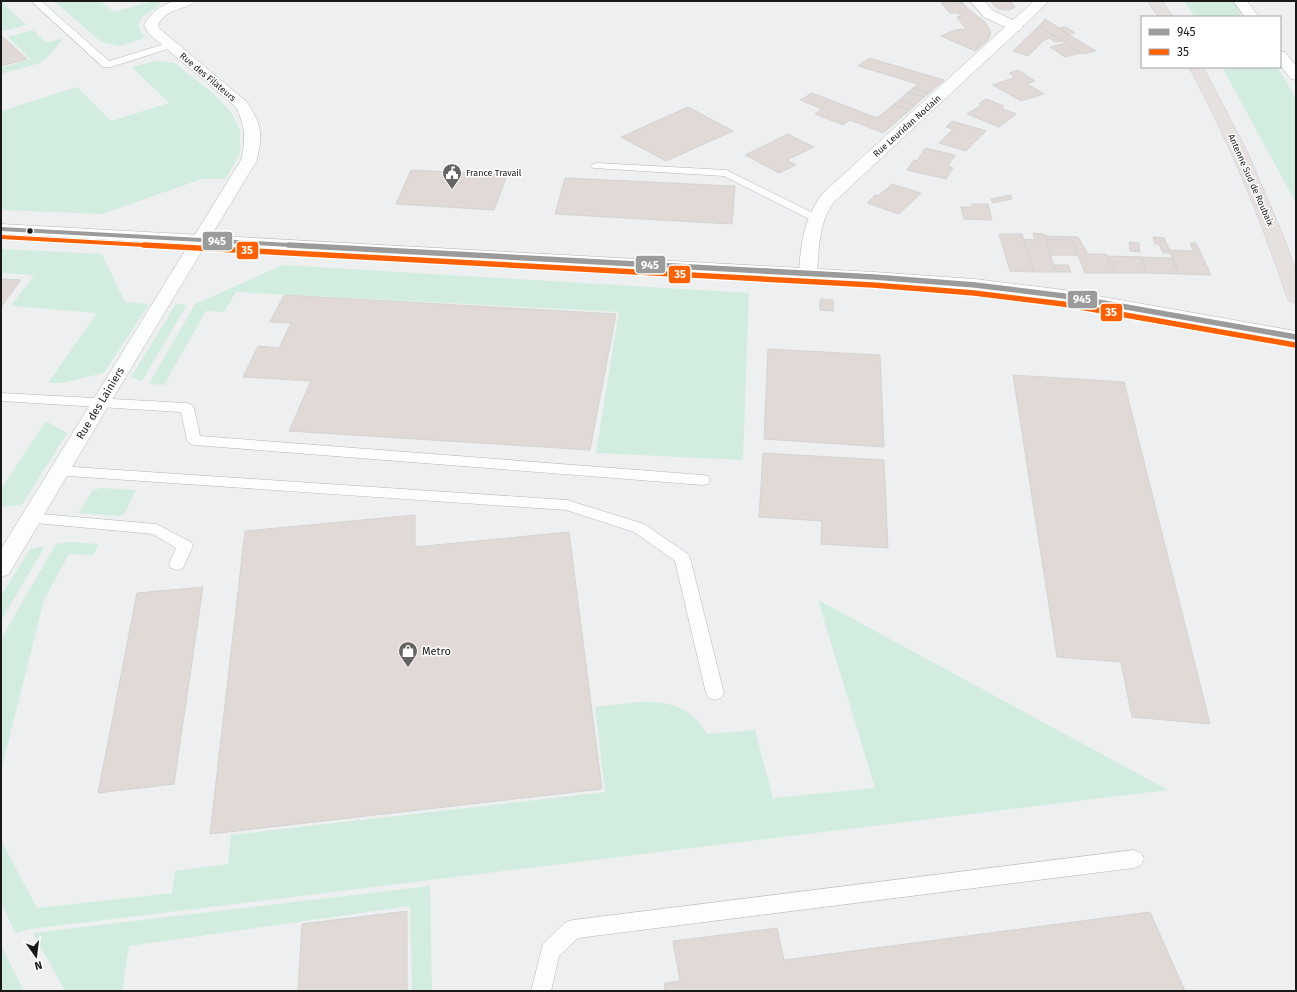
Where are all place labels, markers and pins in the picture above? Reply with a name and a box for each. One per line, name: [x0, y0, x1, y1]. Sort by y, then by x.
public building icon: France Travail: [441, 162, 463, 190]
place label: France Travail: [466, 168, 522, 178]
unlabelled marker: [25, 226, 35, 236]
shop icon: Metro: [397, 640, 419, 668]
place label: Metro: [422, 645, 451, 658]

